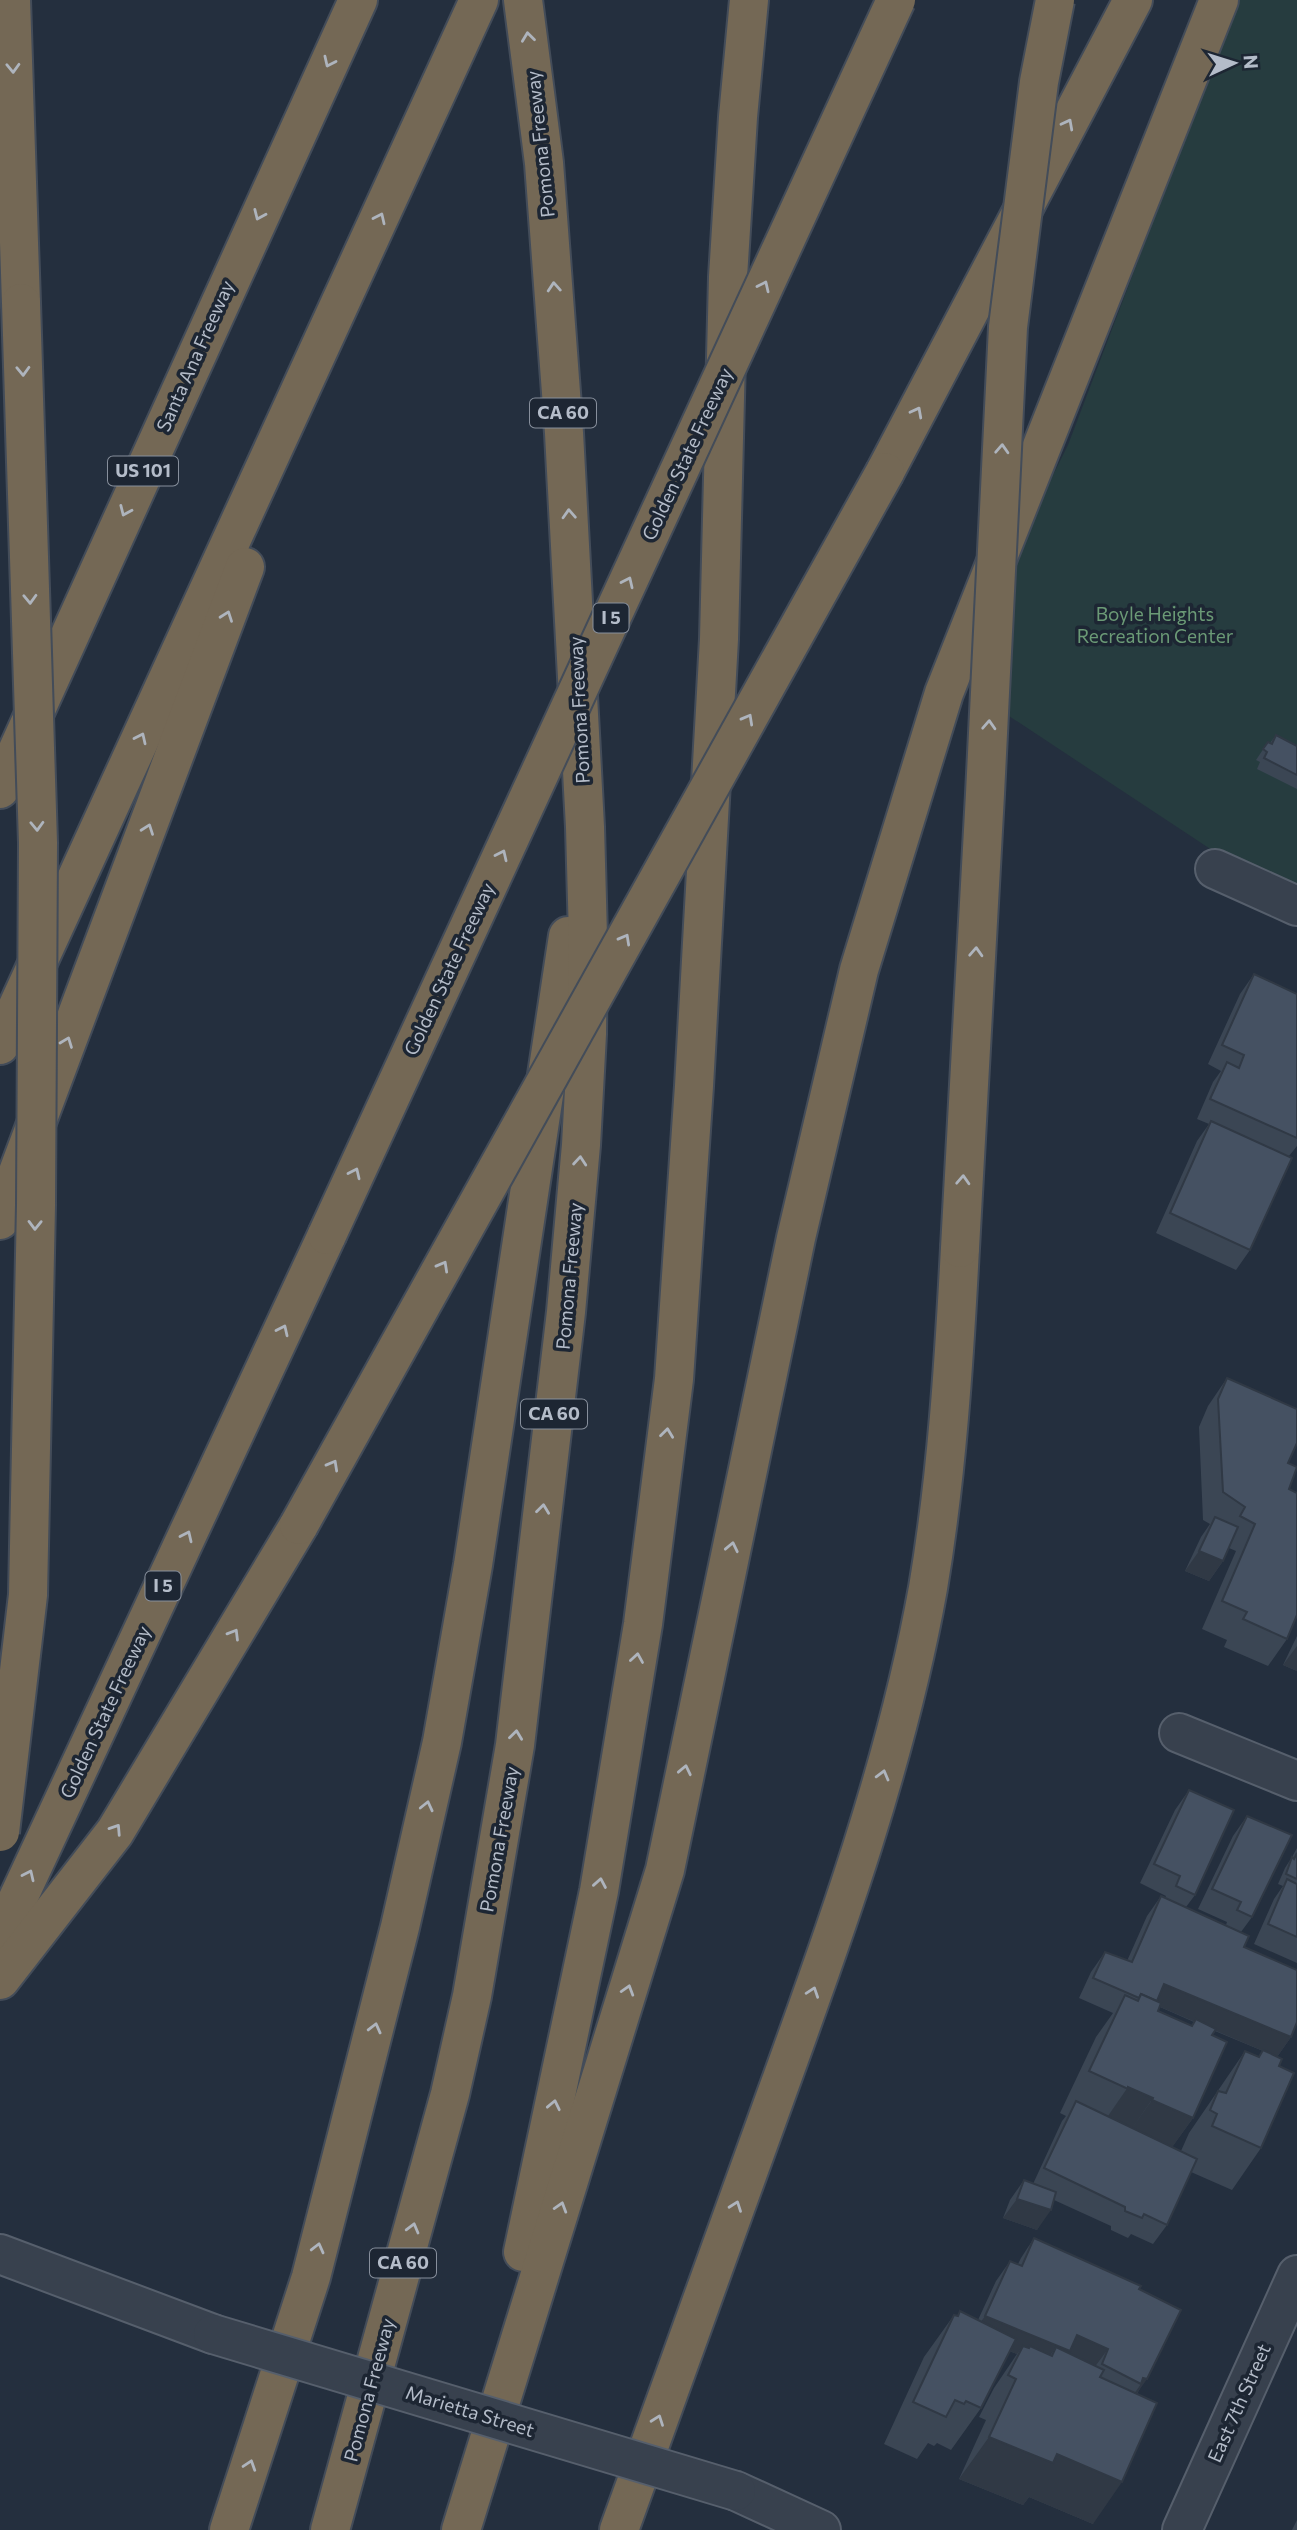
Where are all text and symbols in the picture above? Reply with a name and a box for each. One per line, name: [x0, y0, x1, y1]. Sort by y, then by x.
north arrow: [1199, 28, 1269, 98]
one-way arrow: [521, 31, 536, 42]
text: N: [1239, 54, 1263, 70]
one-way arrow: [323, 55, 337, 67]
one-way arrow: [6, 63, 21, 74]
street label: Pomona Freeway: [520, 69, 559, 219]
one-way arrow: [1060, 119, 1073, 131]
one-way arrow: [253, 207, 267, 220]
one-way arrow: [372, 213, 386, 225]
street label: Santa Ana Freeway: [151, 276, 238, 435]
one-way arrow: [546, 281, 561, 292]
one-way arrow: [756, 281, 770, 294]
street label: Golden State Freeway: [636, 364, 737, 544]
one-way arrow: [16, 366, 31, 377]
road number: CA 60: [530, 398, 596, 428]
one-way arrow: [908, 407, 922, 419]
one-way arrow: [994, 443, 1009, 454]
road number: US 101: [108, 457, 178, 486]
one-way arrow: [119, 504, 133, 517]
one-way arrow: [561, 508, 576, 519]
one-way arrow: [620, 577, 634, 589]
one-way arrow: [23, 593, 38, 604]
park label: Boyle Heights Recreation Center: [1077, 602, 1234, 647]
road number: I 5: [594, 604, 628, 632]
one-way arrow: [219, 610, 233, 622]
street label: Pomona Freeway: [563, 636, 594, 784]
one-way arrow: [740, 713, 753, 726]
one-way arrow: [981, 719, 996, 730]
one-way arrow: [133, 733, 147, 745]
one-way arrow: [30, 821, 45, 832]
one-way arrow: [139, 823, 153, 835]
one-way arrow: [494, 850, 508, 863]
street label: Golden State Freeway: [398, 879, 499, 1059]
one-way arrow: [617, 934, 630, 946]
one-way arrow: [969, 947, 984, 958]
one-way arrow: [59, 1036, 73, 1048]
one-way arrow: [572, 1155, 587, 1167]
one-way arrow: [347, 1168, 361, 1180]
one-way arrow: [956, 1174, 971, 1185]
street label: Pomona Freeway: [551, 1201, 586, 1350]
one-way arrow: [28, 1220, 43, 1231]
one-way arrow: [435, 1261, 448, 1273]
one-way arrow: [275, 1324, 289, 1337]
road number: CA 60: [521, 1400, 587, 1428]
one-way arrow: [660, 1427, 675, 1438]
one-way arrow: [324, 1460, 338, 1472]
one-way arrow: [535, 1503, 550, 1514]
one-way arrow: [179, 1531, 193, 1543]
one-way arrow: [723, 1541, 738, 1553]
road number: I 5: [146, 1572, 180, 1601]
street label: Golden State Freeway: [54, 1622, 155, 1802]
one-way arrow: [225, 1629, 238, 1642]
one-way arrow: [629, 1652, 644, 1664]
one-way arrow: [509, 1729, 524, 1741]
street label: Pomona Freeway: [474, 1764, 523, 1914]
one-way arrow: [677, 1764, 692, 1776]
one-way arrow: [874, 1769, 889, 1781]
one-way arrow: [419, 1800, 434, 1812]
one-way arrow: [108, 1824, 120, 1837]
one-way arrow: [21, 1870, 35, 1882]
one-way arrow: [592, 1877, 607, 1889]
one-way arrow: [619, 1984, 634, 1996]
one-way arrow: [805, 1986, 819, 1998]
one-way arrow: [367, 2022, 381, 2034]
one-way arrow: [546, 2099, 561, 2111]
one-way arrow: [727, 2200, 741, 2212]
one-way arrow: [552, 2202, 567, 2214]
one-way arrow: [405, 2222, 419, 2234]
one-way arrow: [310, 2242, 324, 2254]
road number: CA 60: [370, 2248, 436, 2278]
street label: Pomona Freeway: [338, 2315, 399, 2464]
street label: East 7th Street: [1202, 2340, 1275, 2466]
street label: Marietta Street: [403, 2380, 537, 2441]
one-way arrow: [650, 2414, 664, 2426]
one-way arrow: [242, 2459, 256, 2472]

